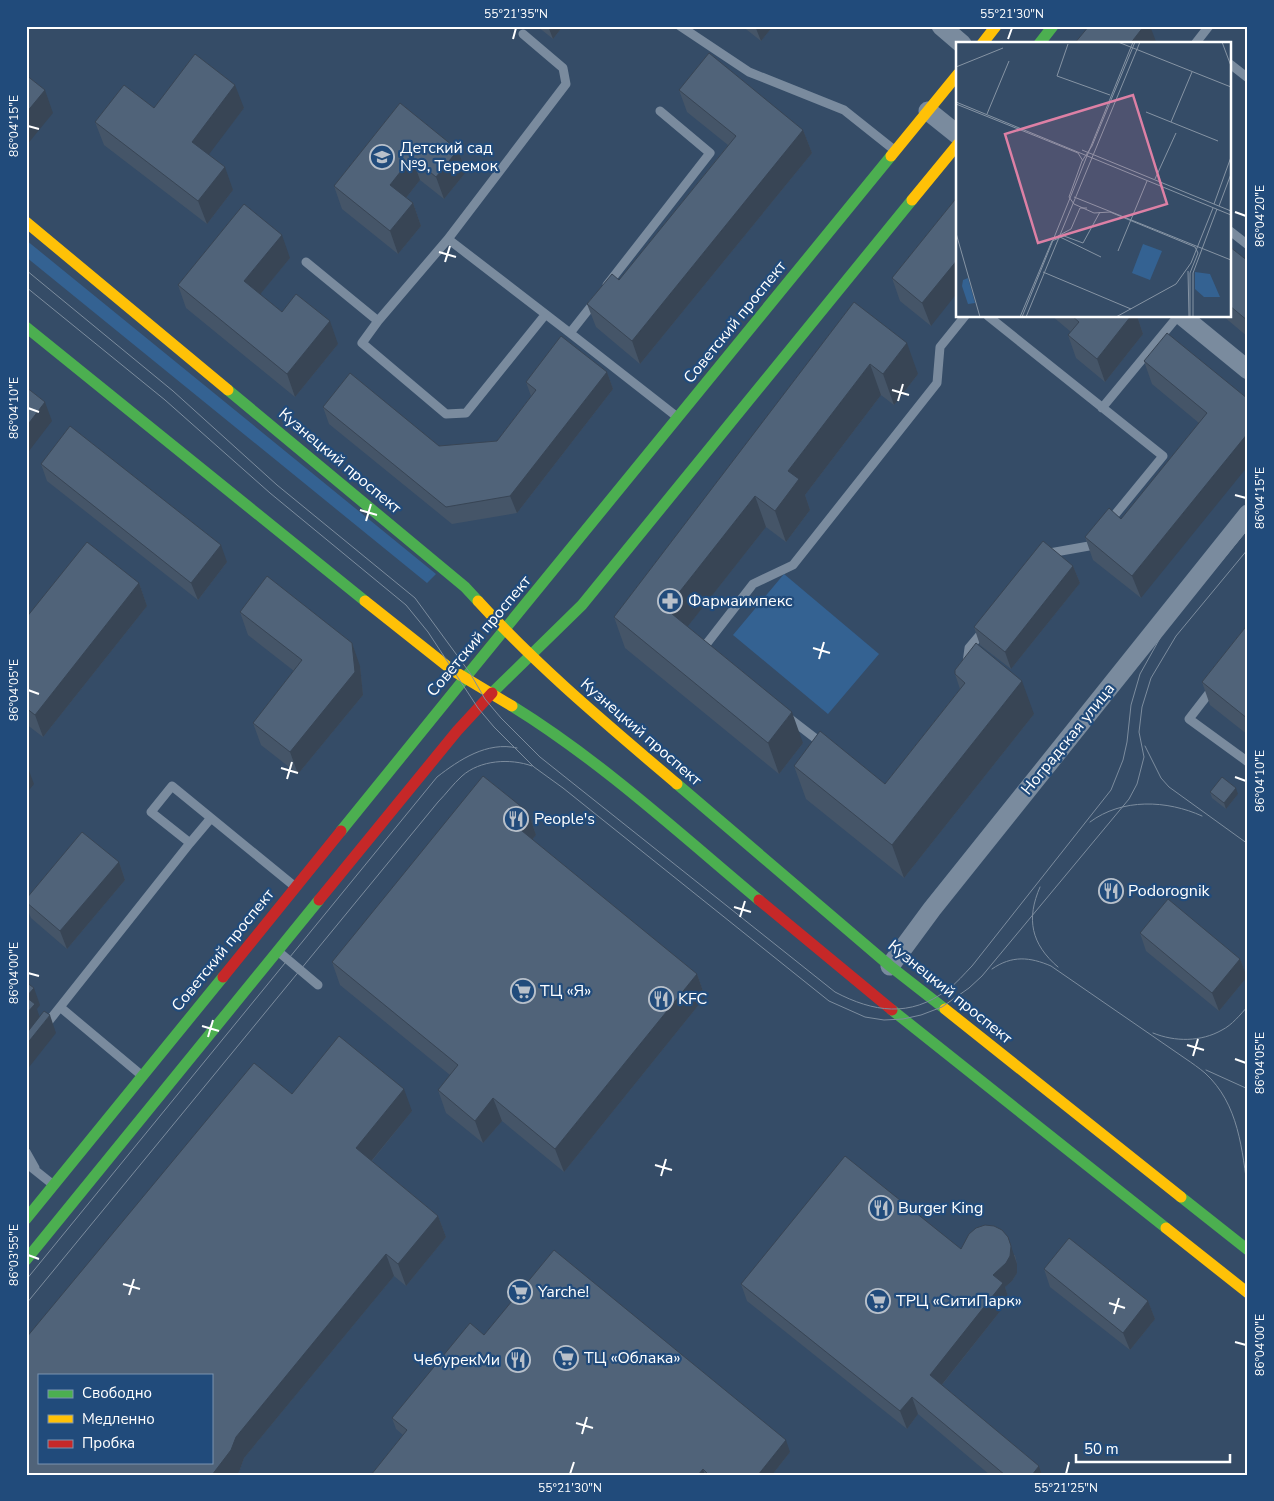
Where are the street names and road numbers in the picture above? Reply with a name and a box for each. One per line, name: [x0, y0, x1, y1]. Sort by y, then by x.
street label: Советский проспект: [679, 255, 792, 388]
street label: Кузнецкий проспект: [274, 403, 407, 520]
street label: Советский проспект: [422, 570, 537, 701]
street label: Кузнецкий проспект: [576, 673, 707, 791]
street label: Ноградская улица: [1016, 679, 1120, 799]
street label: Советский проспект: [167, 883, 280, 1016]
street label: Кузнецкий проспект: [883, 935, 1017, 1050]

